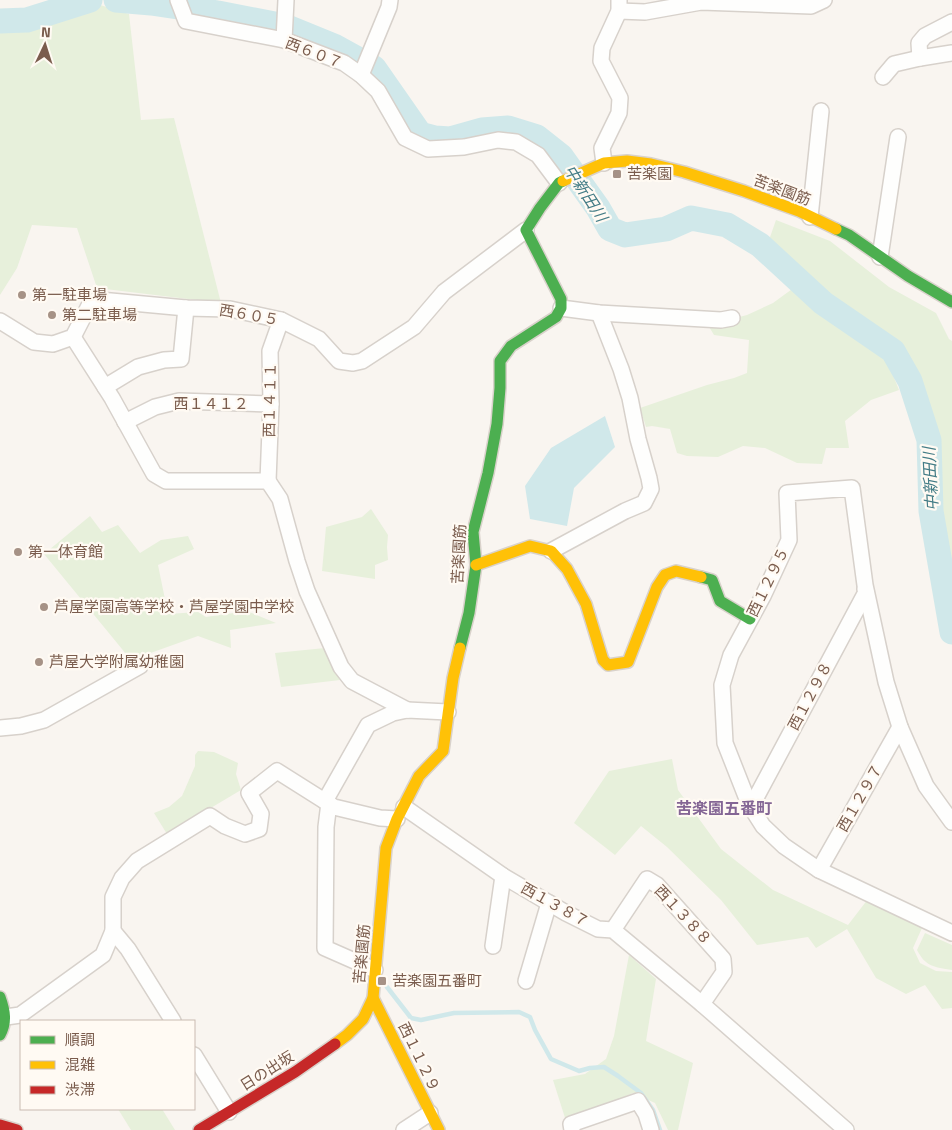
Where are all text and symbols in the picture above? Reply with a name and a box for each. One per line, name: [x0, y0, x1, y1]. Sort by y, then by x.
north arrow: [20, 20, 70, 70]
text: N: [40, 21, 52, 42]
street label: 西６０７: [282, 31, 346, 74]
water label: 中新田川: [559, 160, 615, 228]
place label: 苦楽園: [627, 162, 672, 185]
marker: 苦楽園: [611, 168, 623, 180]
street label: 苦楽園筋: [750, 168, 814, 211]
place label: 第一駐車場: [32, 283, 107, 306]
marker: 第一駐車場: [16, 289, 28, 301]
street label: 西６０５: [218, 298, 281, 331]
place label: 第二駐車場: [62, 303, 137, 326]
marker: 第二駐車場: [46, 309, 58, 321]
street label: 西１４１１: [257, 362, 282, 438]
street label: 西１４１２: [173, 392, 249, 415]
water label: 中新田川: [916, 444, 944, 512]
street label: 苦楽園筋: [445, 523, 472, 585]
place label: 第一体育館: [28, 540, 103, 563]
street label: 西１２９５: [741, 543, 794, 621]
marker: 第一体育館: [12, 546, 24, 558]
place label: 芦屋学園高等学校・芦屋学園中学校: [54, 595, 294, 618]
marker: 芦屋学園高等学校・芦屋学園中学校: [38, 601, 50, 613]
place label: 芦屋大学附属幼稚園: [49, 650, 184, 673]
marker: 芦屋大学附属幼稚園: [33, 656, 45, 668]
street label: 西１２９８: [782, 657, 837, 734]
street label: 西１２９７: [831, 760, 888, 836]
district label: 苦楽園五番町: [676, 796, 772, 820]
street label: 西１３８７: [517, 876, 594, 933]
street label: 西１３８８: [649, 879, 717, 950]
street label: 苦楽園筋: [347, 923, 376, 985]
place label: 苦楽園五番町: [392, 969, 482, 992]
marker: 苦楽園五番町: [376, 975, 388, 987]
street label: 西１１２９: [393, 1018, 446, 1096]
legend: [20, 1020, 195, 1110]
text: 順調: [65, 1028, 95, 1051]
street label: 日の出坂: [235, 1045, 298, 1096]
text: 混雑: [65, 1053, 95, 1076]
text: 渋滞: [65, 1078, 95, 1101]

